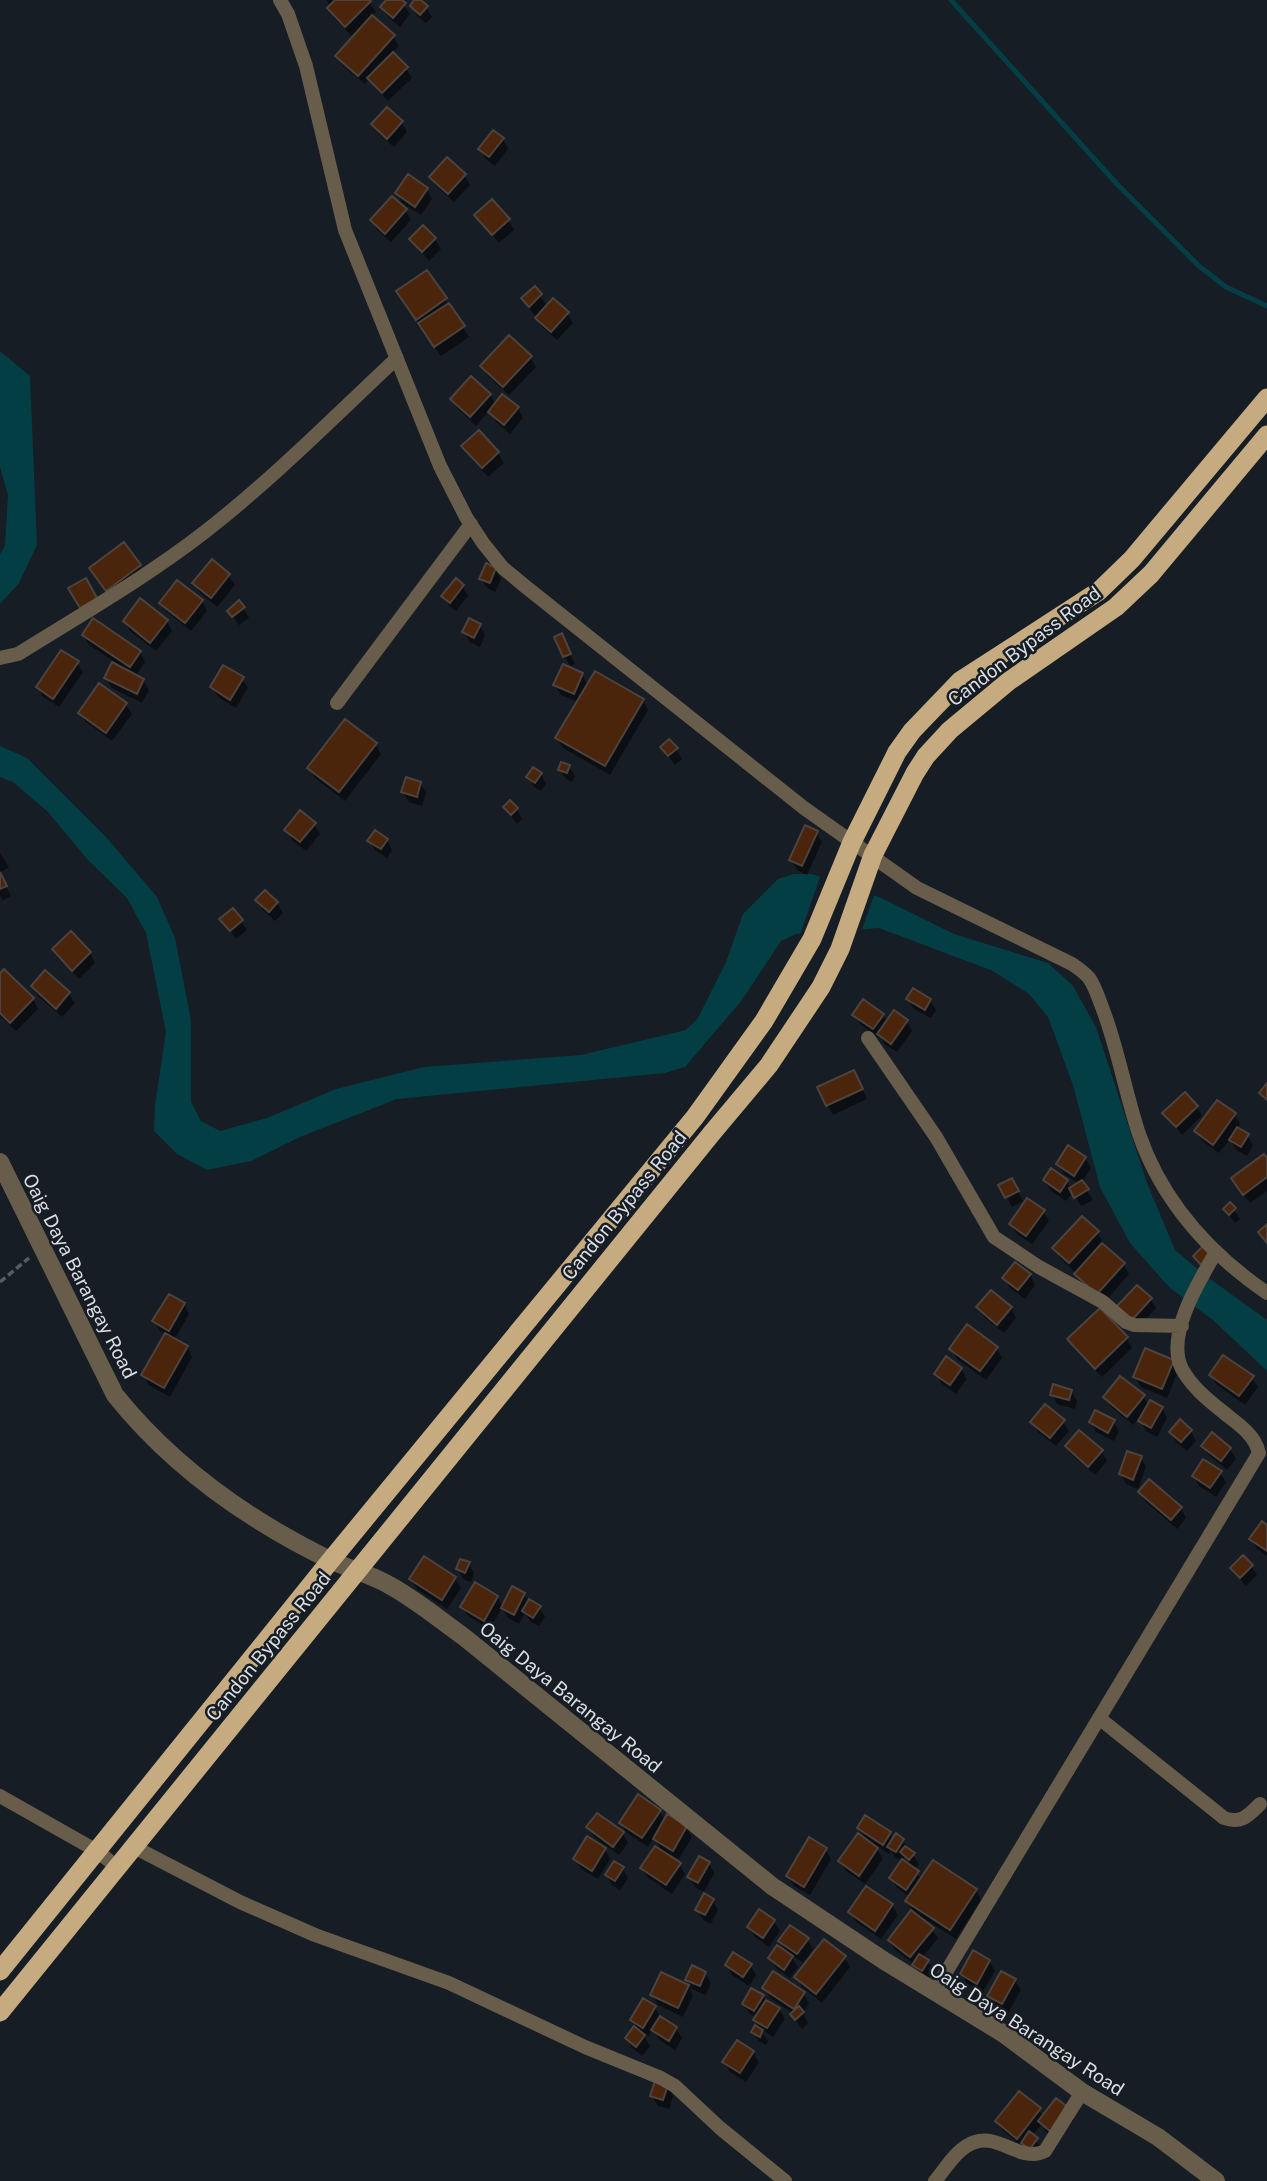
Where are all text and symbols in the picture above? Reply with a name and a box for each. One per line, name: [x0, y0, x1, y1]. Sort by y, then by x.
street label: Candon Bypass Road: [943, 581, 1105, 711]
street label: Candon Bypass Road: [557, 1126, 691, 1284]
street label: Oaig Daya Barangay Road: [19, 1170, 141, 1382]
street label: Candon Bypass Road: [201, 1567, 335, 1725]
street label: Oaig Daya Barangay Road: [476, 1617, 666, 1777]
street label: Oaig Daya Barangay Road: [926, 1958, 1128, 2100]

